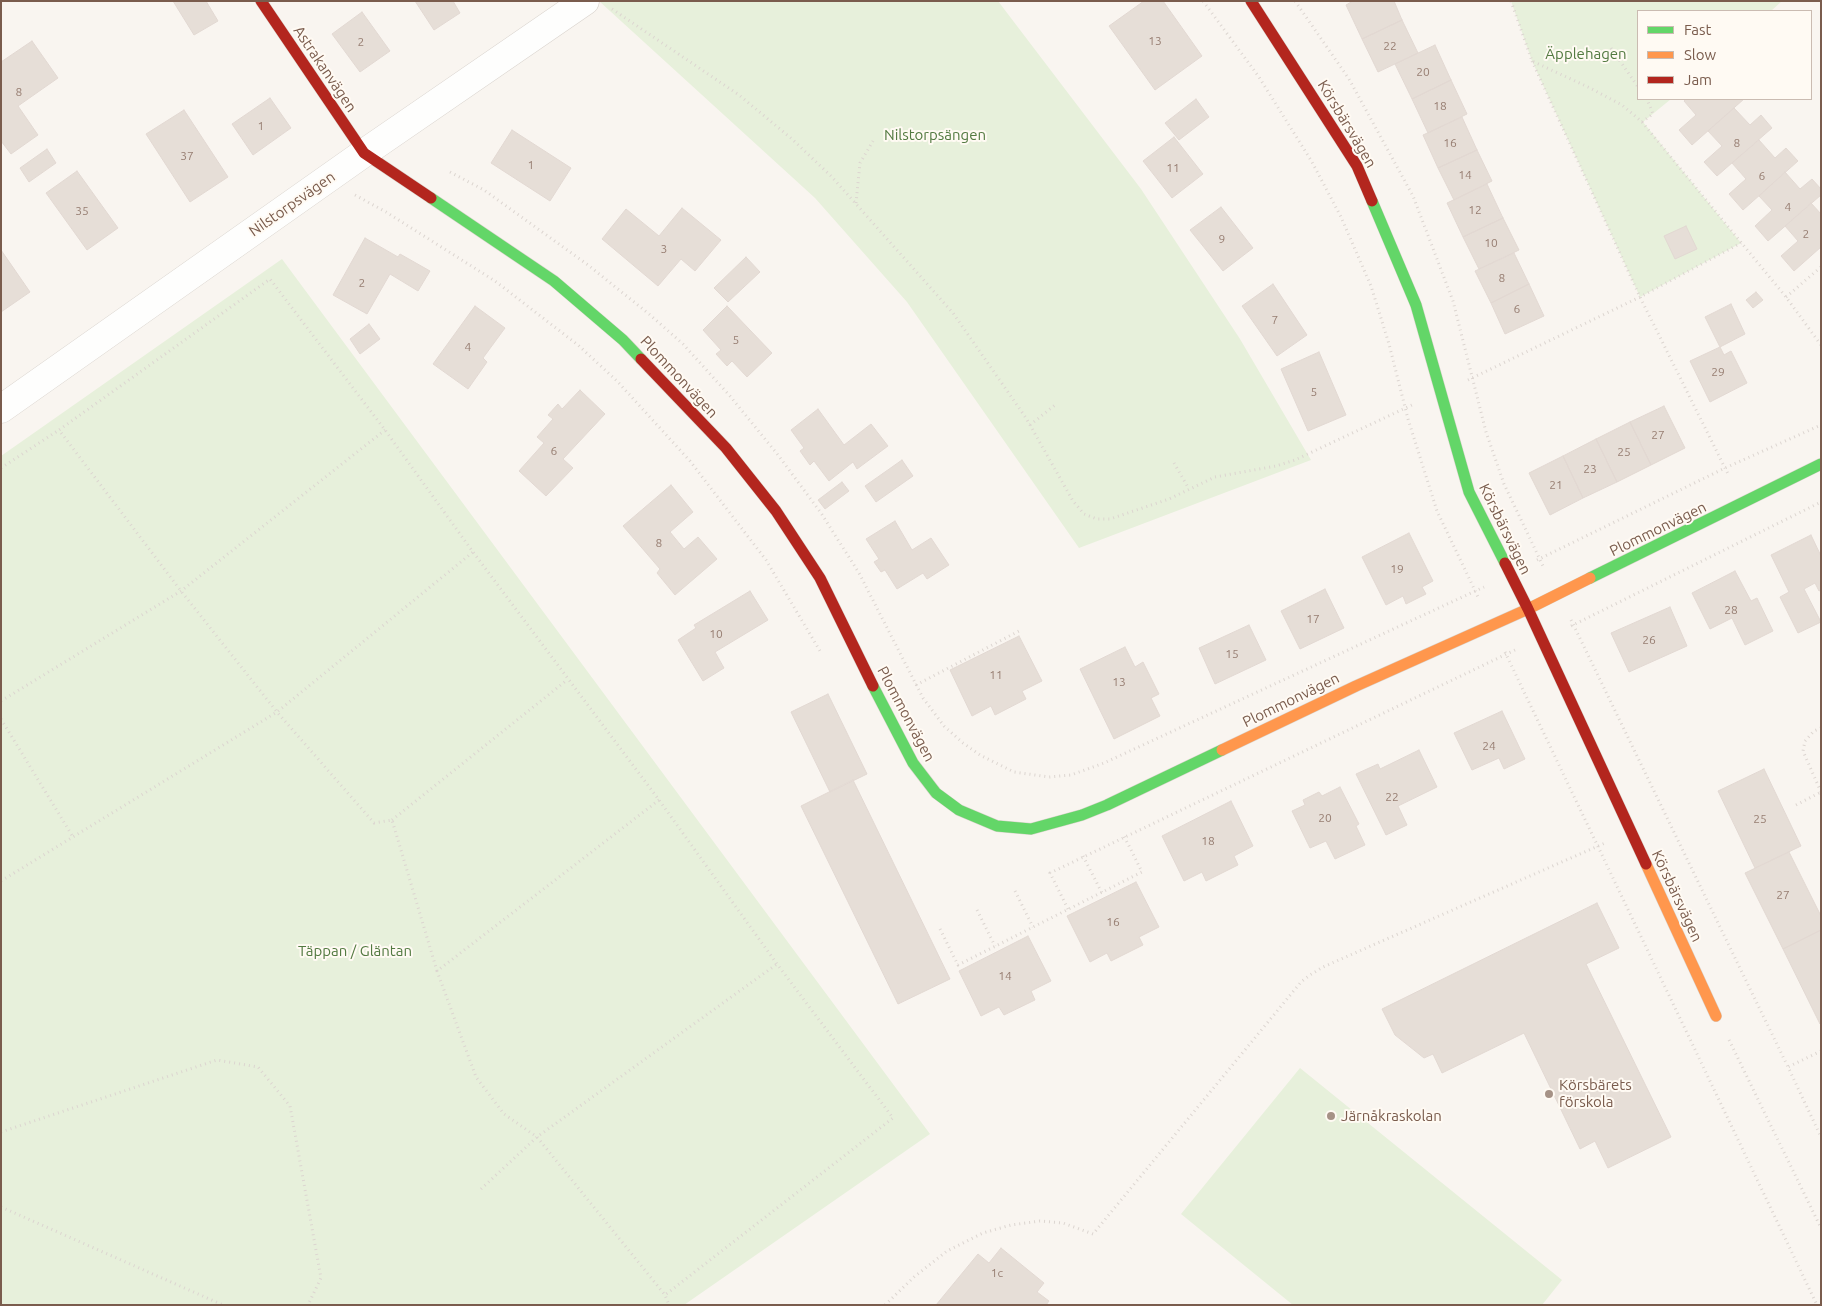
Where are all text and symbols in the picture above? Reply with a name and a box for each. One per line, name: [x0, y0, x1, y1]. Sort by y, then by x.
legend: [1637, 10, 1812, 100]
text: Fast: [1684, 21, 1711, 38]
street label: Astrakanvägen: [290, 23, 360, 115]
house number: 13: [1148, 34, 1162, 48]
house number: 2: [358, 35, 364, 49]
house number: 22: [1383, 39, 1397, 53]
park label: Äpplehagen: [1545, 45, 1627, 63]
text: Slow: [1684, 46, 1716, 63]
house number: 20: [1416, 65, 1430, 79]
text: Jam: [1684, 71, 1712, 88]
street label: Körsbärsvägen: [1314, 77, 1380, 171]
house number: 8: [16, 85, 22, 99]
house number: 18: [1433, 99, 1447, 113]
house number: 1: [258, 119, 264, 133]
park label: Nilstorpsängen: [884, 126, 986, 144]
house number: 16: [1443, 136, 1457, 150]
house number: 8: [1734, 136, 1740, 150]
house number: 37: [180, 149, 194, 163]
house number: 1: [528, 158, 534, 172]
house number: 11: [1166, 161, 1180, 175]
street label: Nilstorpsvägen: [246, 168, 338, 240]
house number: 14: [1458, 168, 1472, 182]
house number: 6: [1759, 169, 1765, 183]
house number: 4: [1785, 200, 1791, 214]
house number: 12: [1468, 203, 1482, 217]
house number: 35: [75, 204, 89, 218]
house number: 2: [1803, 227, 1809, 241]
house number: 9: [1219, 232, 1225, 246]
house number: 10: [1484, 236, 1498, 250]
house number: 3: [661, 242, 667, 256]
house number: 8: [1499, 271, 1505, 285]
house number: 2: [359, 276, 365, 290]
house number: 6: [1514, 302, 1520, 316]
house number: 7: [1272, 313, 1278, 327]
street label: Plommonvägen: [636, 332, 722, 422]
house number: 5: [733, 333, 739, 347]
house number: 4: [465, 340, 471, 354]
house number: 29: [1711, 365, 1725, 379]
house number: 5: [1311, 385, 1317, 399]
house number: 27: [1651, 428, 1665, 442]
house number: 6: [551, 444, 557, 458]
house number: 25: [1617, 445, 1631, 459]
house number: 23: [1583, 462, 1597, 476]
house number: 21: [1549, 478, 1563, 492]
street label: Körsbärsvägen: [1475, 481, 1535, 577]
street label: Plommonvägen: [1607, 498, 1709, 560]
house number: 8: [656, 536, 662, 550]
house number: 19: [1390, 562, 1404, 576]
house number: 28: [1724, 603, 1738, 617]
house number: 17: [1306, 612, 1320, 626]
house number: 10: [709, 627, 723, 641]
house number: 26: [1642, 633, 1656, 647]
house number: 15: [1225, 647, 1239, 661]
street label: Plommonvägen: [873, 663, 939, 765]
house number: 11: [989, 668, 1003, 682]
street label: Plommonvägen: [1240, 669, 1342, 731]
house number: 13: [1112, 675, 1126, 689]
house number: 24: [1482, 739, 1496, 753]
house number: 22: [1385, 790, 1399, 804]
house number: 20: [1318, 811, 1332, 825]
house number: 25: [1753, 812, 1767, 826]
house number: 18: [1201, 834, 1215, 848]
street label: Körsbärsvägen: [1648, 847, 1706, 945]
house number: 27: [1776, 888, 1790, 902]
house number: 16: [1106, 915, 1120, 929]
park label: Täppan / Gläntan: [298, 942, 412, 960]
house number: 14: [998, 969, 1012, 983]
place label: Körsbärets förskola: [1559, 1076, 1632, 1111]
marker: Körsbärets förskola: [1543, 1088, 1555, 1100]
place label: Järnåkraskolan: [1341, 1107, 1442, 1125]
marker: Järnåkraskolan: [1325, 1110, 1337, 1122]
house number: 1c: [991, 1266, 1003, 1280]

